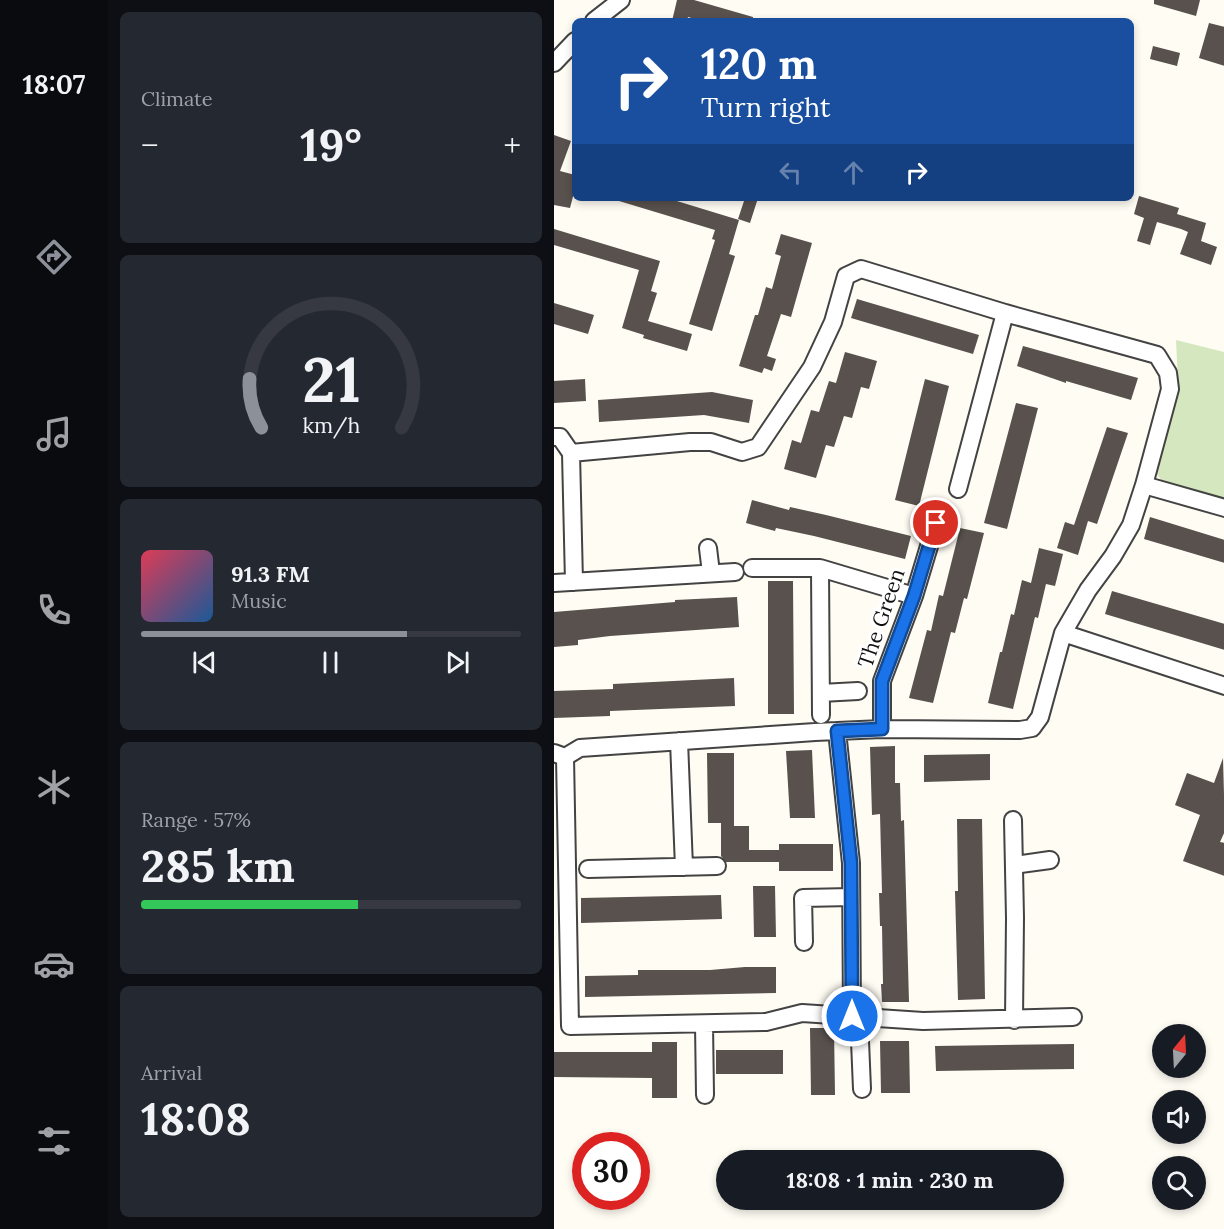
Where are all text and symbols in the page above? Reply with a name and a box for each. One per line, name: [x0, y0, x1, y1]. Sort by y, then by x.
text: 120 m: [701, 37, 817, 91]
icon: right: [602, 42, 680, 120]
text: 18:07: [23, 67, 86, 101]
text: Climate: [141, 86, 213, 111]
text: Turn right: [701, 90, 830, 124]
text: 19°: [300, 116, 362, 173]
text: −: [141, 124, 159, 166]
text: +: [503, 124, 521, 166]
icon: left: [774, 156, 807, 189]
icon: ahead: [837, 156, 870, 189]
icon: right: [900, 156, 933, 189]
icon: directions: [33, 236, 75, 278]
text: 21: [302, 339, 360, 419]
text: km/h: [302, 412, 360, 440]
icon: music: [33, 413, 75, 455]
pin: [910, 497, 961, 548]
icon: arrive: [919, 506, 952, 539]
text: 91.3 FM: [231, 560, 310, 588]
street label: The Green: [851, 565, 911, 671]
text: Music: [231, 588, 287, 613]
icon: phone: [33, 589, 75, 631]
icon: previous: [188, 646, 221, 679]
icon: pause: [314, 646, 347, 679]
icon: next: [441, 646, 474, 679]
icon: climate: [33, 766, 75, 808]
text: Range · 57%: [141, 807, 251, 832]
text: 285 km: [141, 837, 295, 894]
icon: car: [33, 943, 75, 985]
position arrow: [820, 984, 884, 1048]
north arrow: [1152, 1024, 1206, 1078]
map controls: [1152, 1024, 1206, 1210]
text: Arrival: [141, 1060, 202, 1085]
text: 18:08: [141, 1090, 251, 1147]
button: sound: [1152, 1090, 1206, 1144]
icon: filters: [33, 1120, 75, 1162]
speed limit sign: 30: [572, 1132, 650, 1210]
button: search: [1152, 1156, 1206, 1210]
text: 18:08 · 1 min · 230 m: [787, 1166, 993, 1194]

